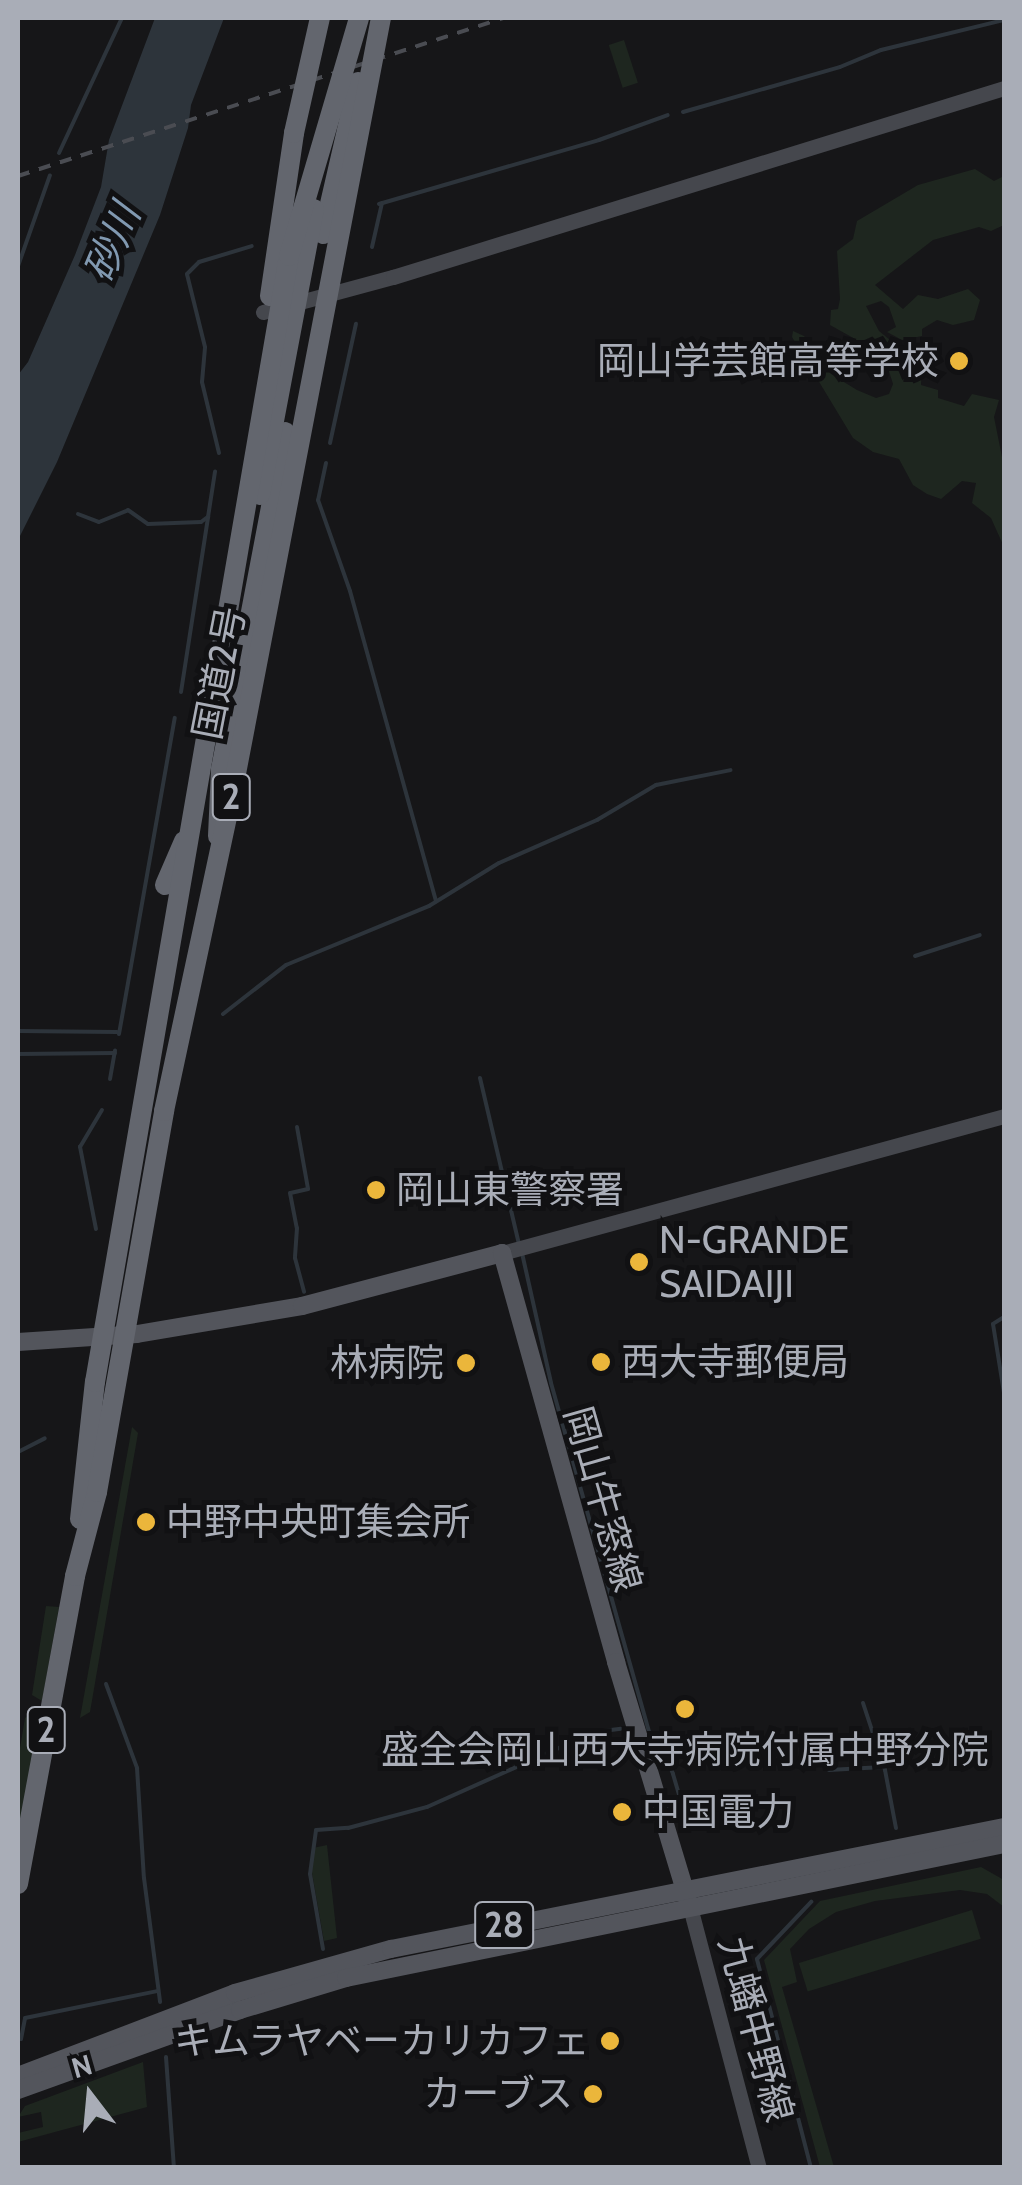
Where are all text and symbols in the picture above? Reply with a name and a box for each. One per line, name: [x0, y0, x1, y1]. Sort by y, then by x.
water label: 砂川: [74, 197, 150, 289]
place label: 岡山学芸館高等学校: [597, 338, 939, 384]
marker: 岡山学芸館高等学校: [948, 350, 970, 372]
street label: 国道2号: [184, 603, 254, 743]
road number: 2: [211, 767, 251, 827]
place label: 岡山東警察署: [396, 1167, 624, 1213]
marker: 岡山東警察署: [365, 1179, 387, 1201]
place label: N-GRANDE SAIDAIJI: [659, 1217, 849, 1306]
marker: N-GRANDE SAIDAIJI: [628, 1251, 650, 1273]
place label: 西大寺郵便局: [621, 1339, 849, 1385]
place label: 林病院: [330, 1340, 444, 1386]
marker: 林病院: [453, 1350, 479, 1376]
marker: 西大寺郵便局: [590, 1351, 612, 1373]
street label: 岡山牛窓線: [555, 1401, 651, 1597]
place label: 中野中央町集会所: [166, 1499, 470, 1545]
marker: 中野中央町集会所: [135, 1511, 157, 1533]
marker: 盛全会岡山西大寺病院付属中野分院: [672, 1696, 698, 1722]
road number: 2: [26, 1700, 66, 1760]
place label: 盛全会岡山西大寺病院付属中野分院: [381, 1727, 989, 1773]
place label: 中国電力: [642, 1789, 794, 1835]
marker: 中国電力: [611, 1801, 633, 1823]
road number: 28: [474, 1895, 534, 1955]
street label: 九蟠中野線: [709, 1931, 803, 2127]
place label: キムラヤベーカリカフェ: [172, 2018, 590, 2064]
marker: キムラヤベーカリカフェ: [599, 2030, 621, 2052]
north arrow: [40, 2045, 140, 2145]
text: N: [68, 2047, 96, 2085]
place label: カーブス: [421, 2071, 573, 2117]
marker: カーブス: [582, 2083, 604, 2105]

